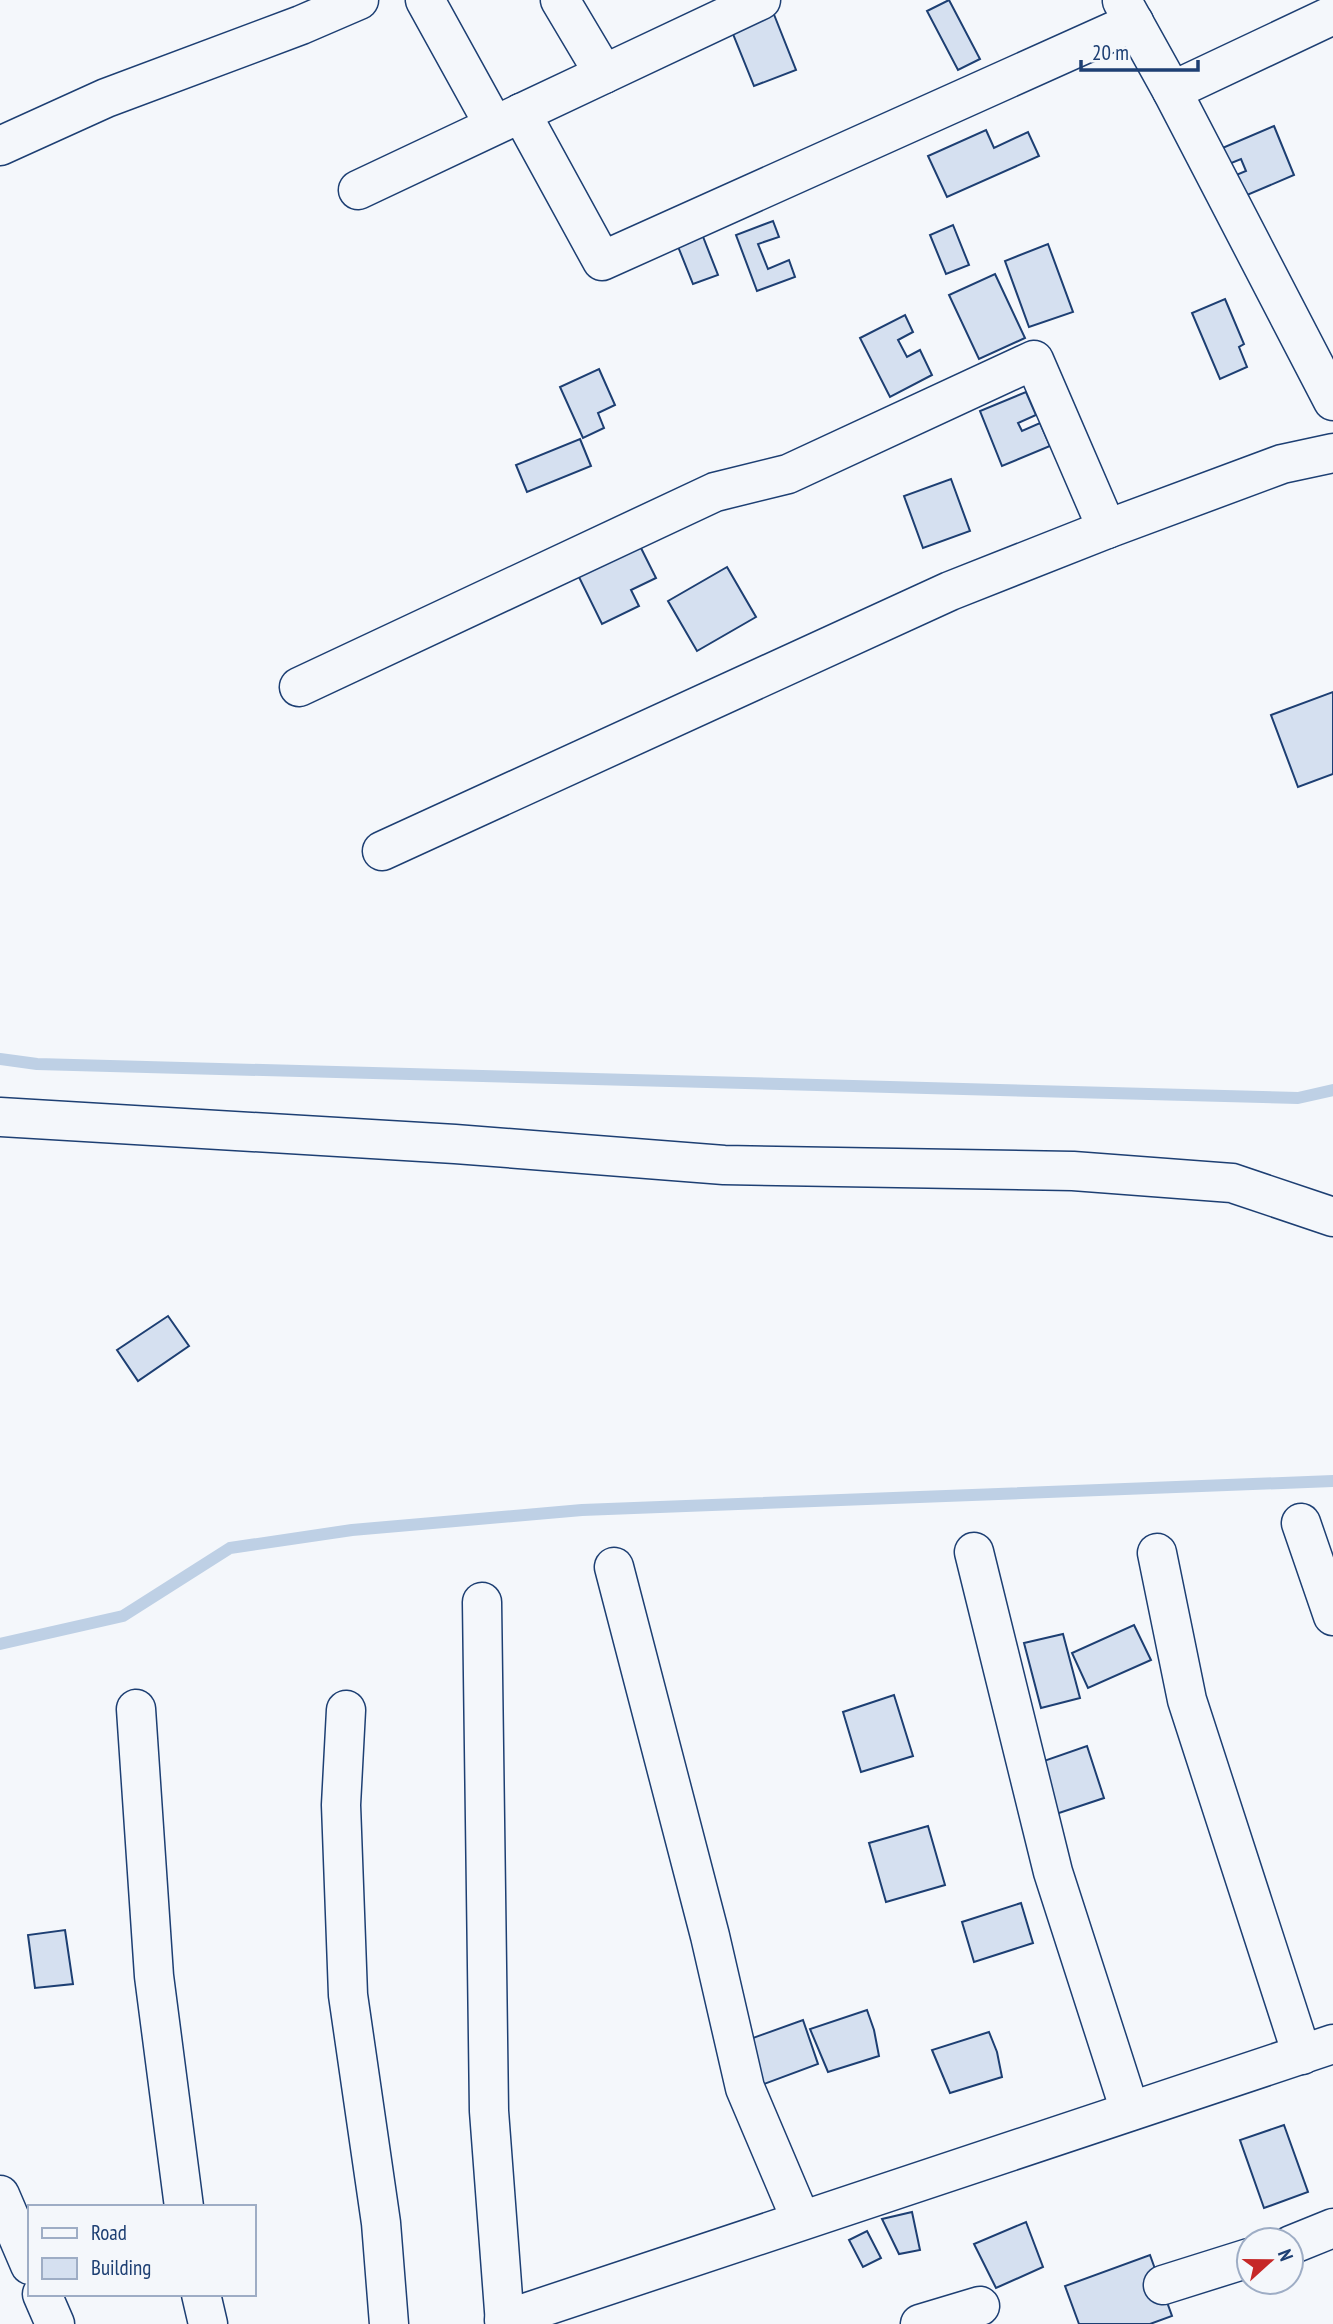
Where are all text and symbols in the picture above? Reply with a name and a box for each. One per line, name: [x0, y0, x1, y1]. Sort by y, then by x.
scale bar: [1081, 28, 1198, 72]
text: 20 m: [1092, 39, 1129, 66]
legend: [28, 2205, 256, 2296]
text: Road: [91, 2219, 127, 2246]
north arrow: [1235, 2226, 1305, 2296]
text: N: [1273, 2246, 1299, 2264]
text: Building: [91, 2254, 151, 2281]

